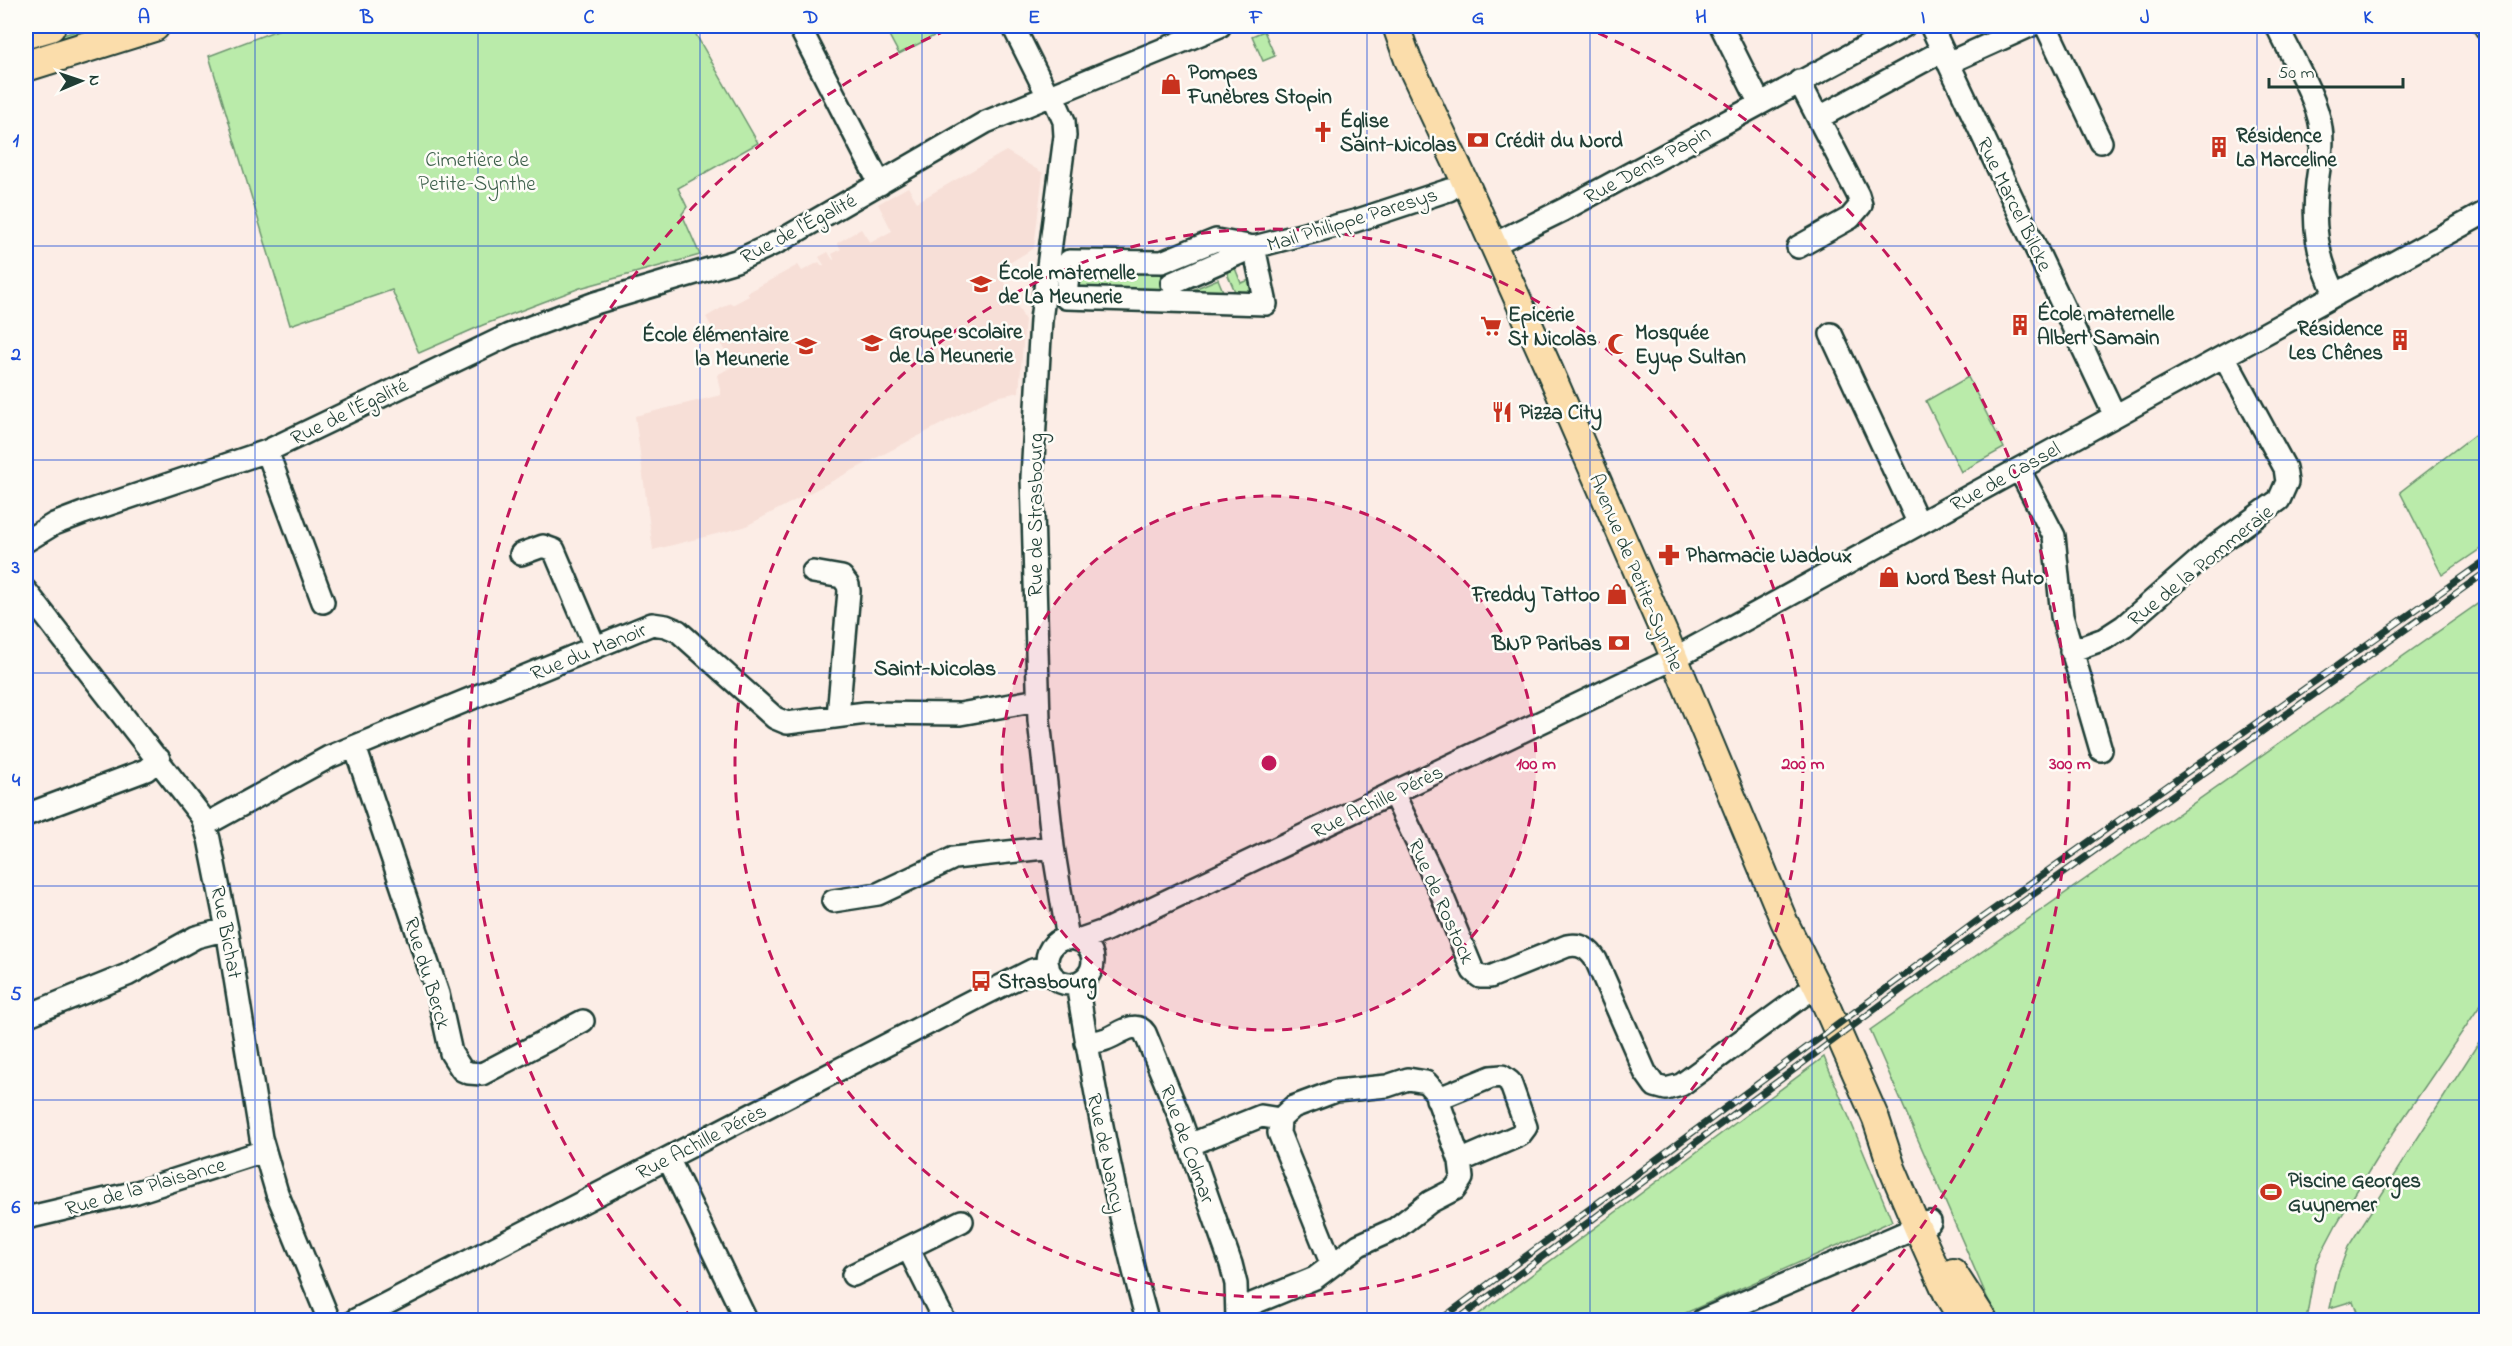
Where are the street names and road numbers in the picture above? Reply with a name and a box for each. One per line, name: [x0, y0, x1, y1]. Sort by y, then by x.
street label: Rue Denis Papin: [1579, 118, 1717, 213]
street label: Rue Marcel Bilcke: [1968, 133, 2059, 277]
street label: Mail Philippe Paresys: [1263, 181, 1442, 263]
street label: Rue de l'Égalité: [736, 186, 864, 275]
street label: Rue de l'Égalité: [286, 371, 415, 456]
street label: Rue de Strasbourg: [1022, 433, 1054, 597]
street label: Rue de Cassel: [1945, 435, 2067, 520]
street label: Avenue de Petite-Synthe: [1578, 469, 1691, 678]
street label: Rue de la Pommeraie: [2122, 498, 2281, 635]
street label: Rue du Manoir: [526, 616, 652, 690]
street label: Rue Achille Pérès: [1307, 758, 1449, 848]
street label: Rue de Rostock: [1399, 834, 1482, 970]
street label: Rue Bichat: [201, 883, 249, 981]
street label: Rue du Berck: [395, 914, 458, 1034]
street label: Rue de Colmar: [1151, 1081, 1222, 1209]
street label: Rue de Nancy: [1076, 1091, 1132, 1216]
street label: Rue Achille Pérès: [631, 1097, 772, 1189]
street label: Rue de la Plaisance: [62, 1151, 230, 1225]

